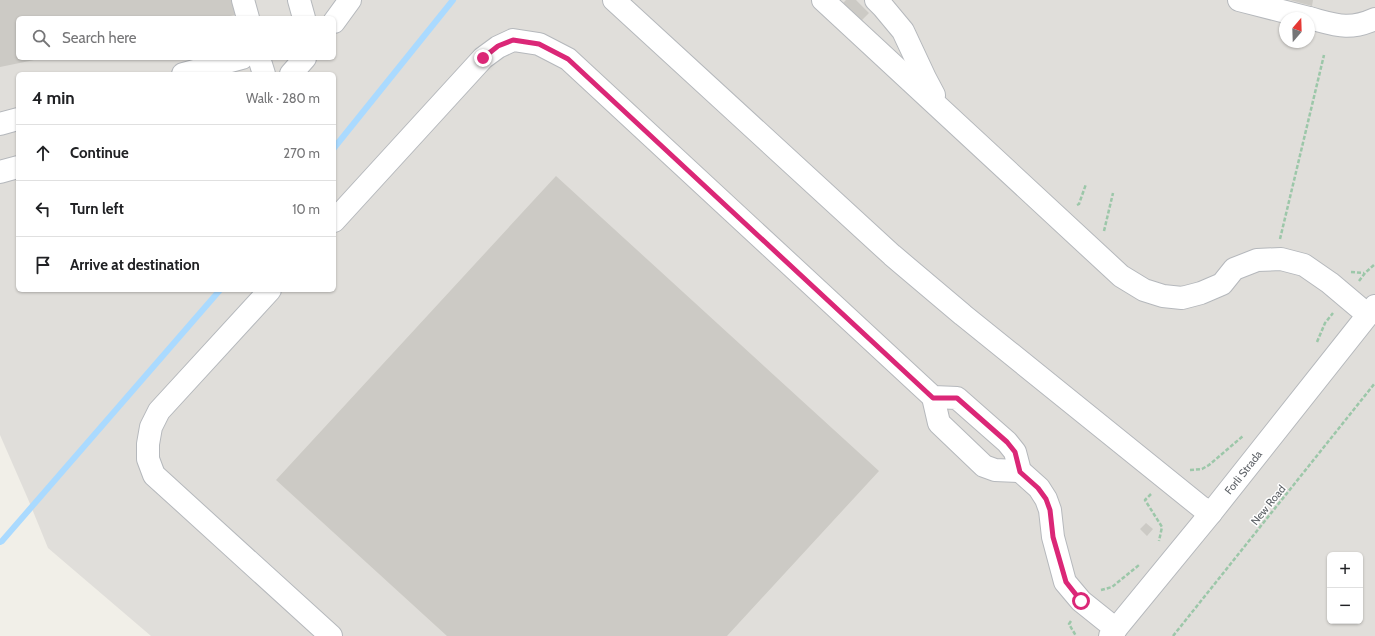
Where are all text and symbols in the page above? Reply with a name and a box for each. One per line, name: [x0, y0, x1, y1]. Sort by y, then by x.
north arrow: [1279, 12, 1315, 48]
search box: [16, 16, 336, 60]
icon: search: [30, 27, 52, 49]
text: Search here: [62, 29, 137, 47]
route end: [474, 49, 492, 67]
text: 4 min: [32, 88, 75, 108]
text: Walk · 280 m: [246, 90, 320, 106]
icon: ahead: [32, 142, 54, 164]
text: Continue: [70, 144, 129, 162]
text: 270 m: [283, 145, 320, 161]
icon: left: [32, 198, 54, 220]
text: Turn left: [70, 200, 124, 218]
text: 10 m: [292, 201, 320, 217]
icon: arrive: [32, 254, 54, 276]
text: Arrive at destination: [70, 256, 200, 274]
street label: Forli Strada: [1221, 447, 1265, 497]
street label: New Road: [1248, 482, 1288, 528]
map controls: [1327, 552, 1363, 624]
button: +: [1327, 552, 1363, 588]
button: −: [1327, 588, 1363, 624]
route start: [1072, 592, 1090, 610]

